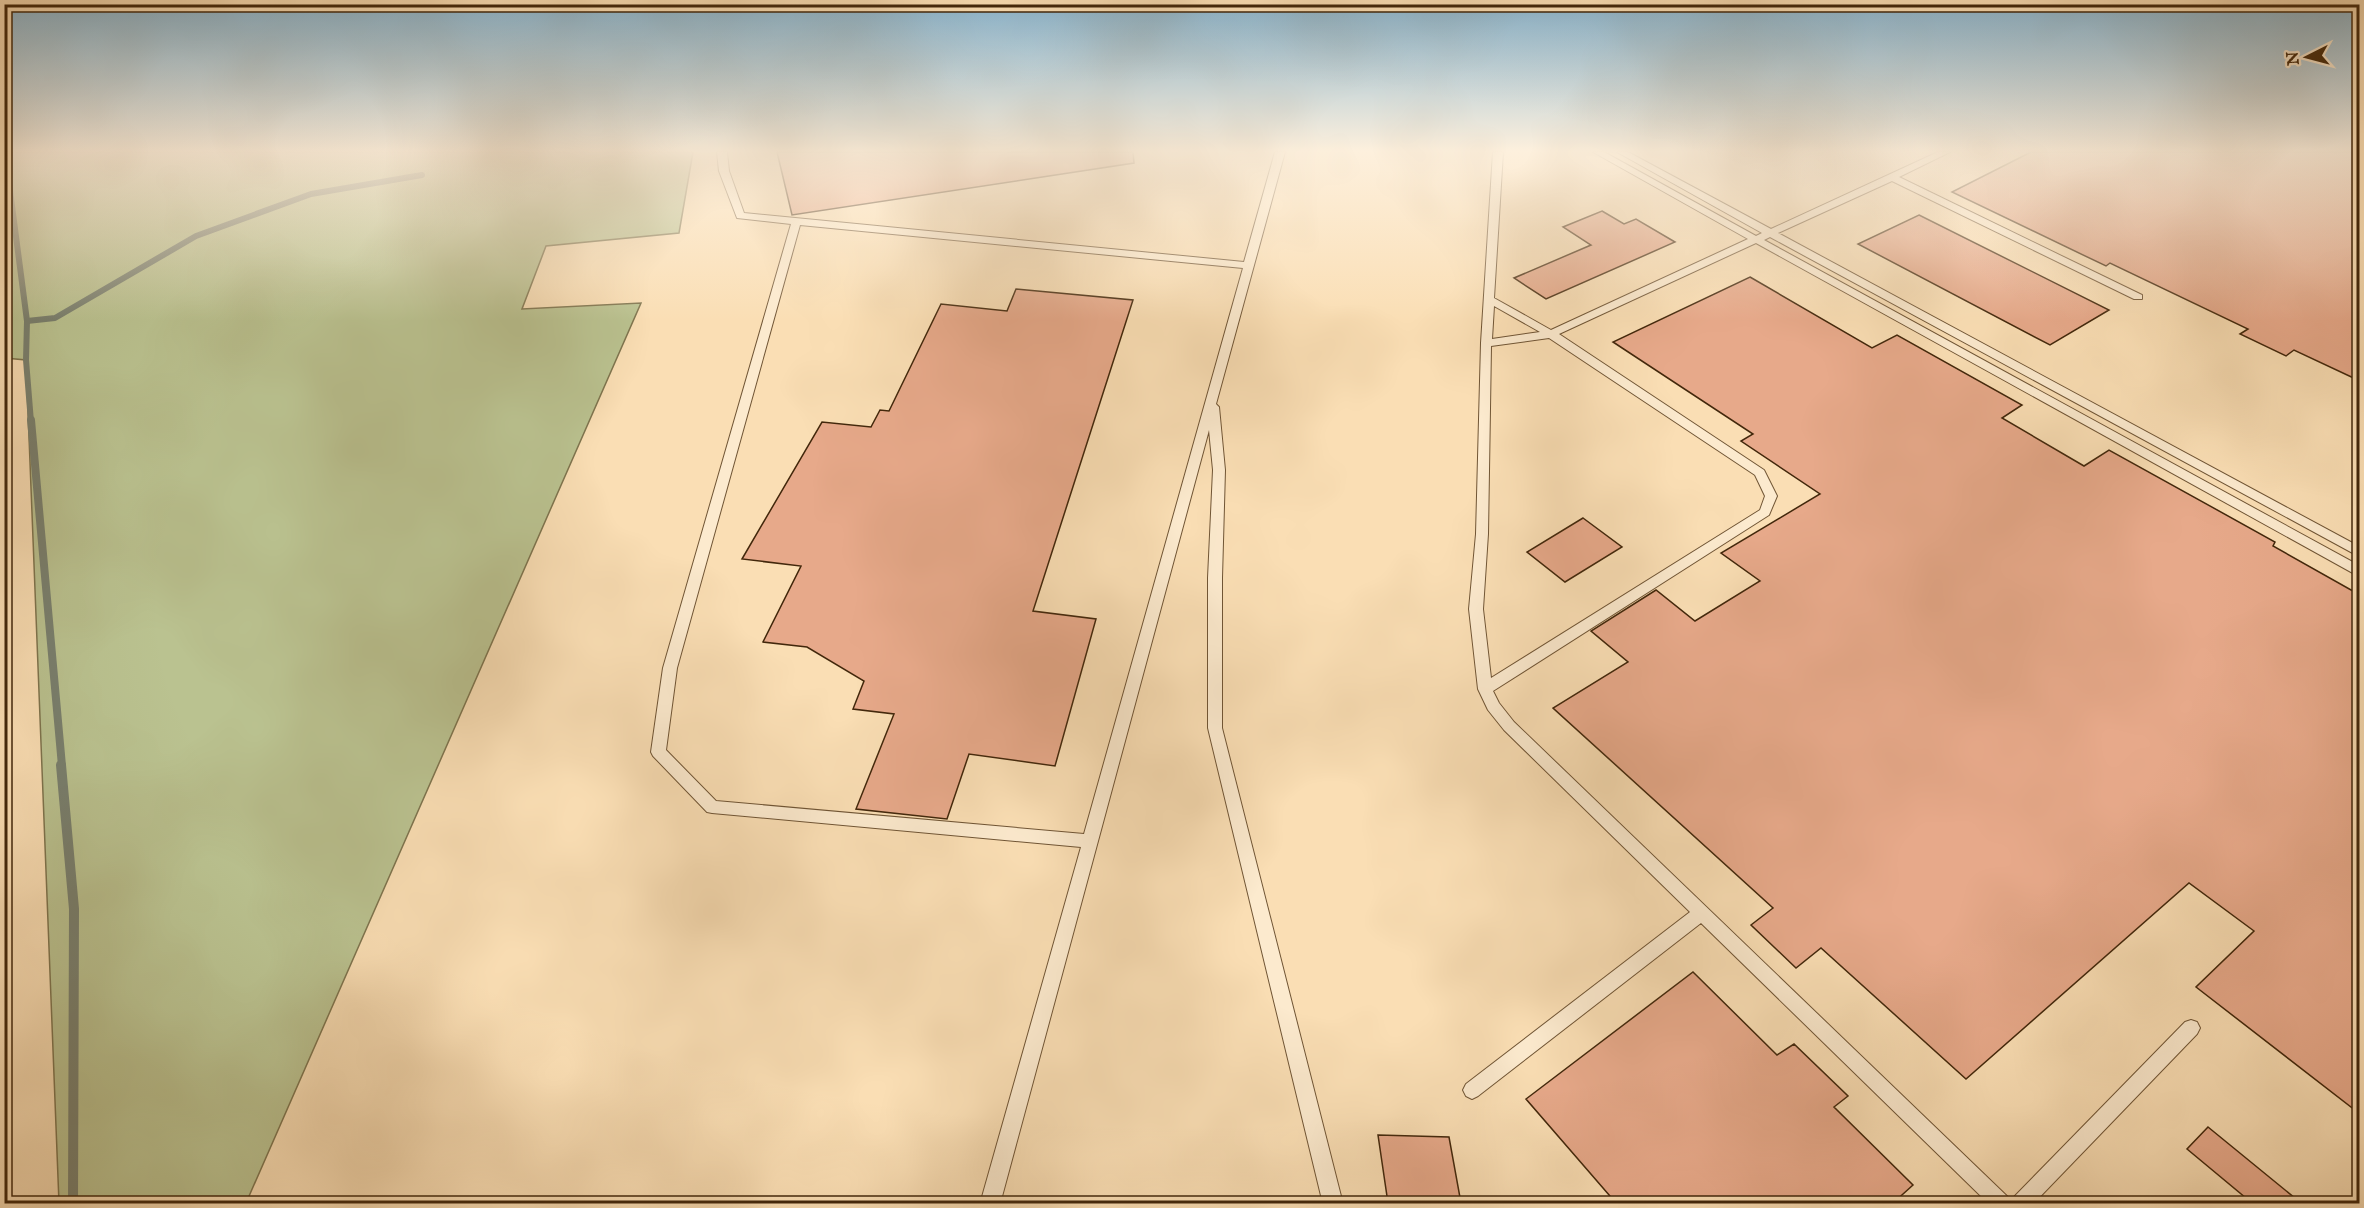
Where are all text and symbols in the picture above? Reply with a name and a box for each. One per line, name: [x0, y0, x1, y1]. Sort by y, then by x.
north arrow: [2277, 27, 2337, 87]
text: N: [2283, 50, 2305, 67]

